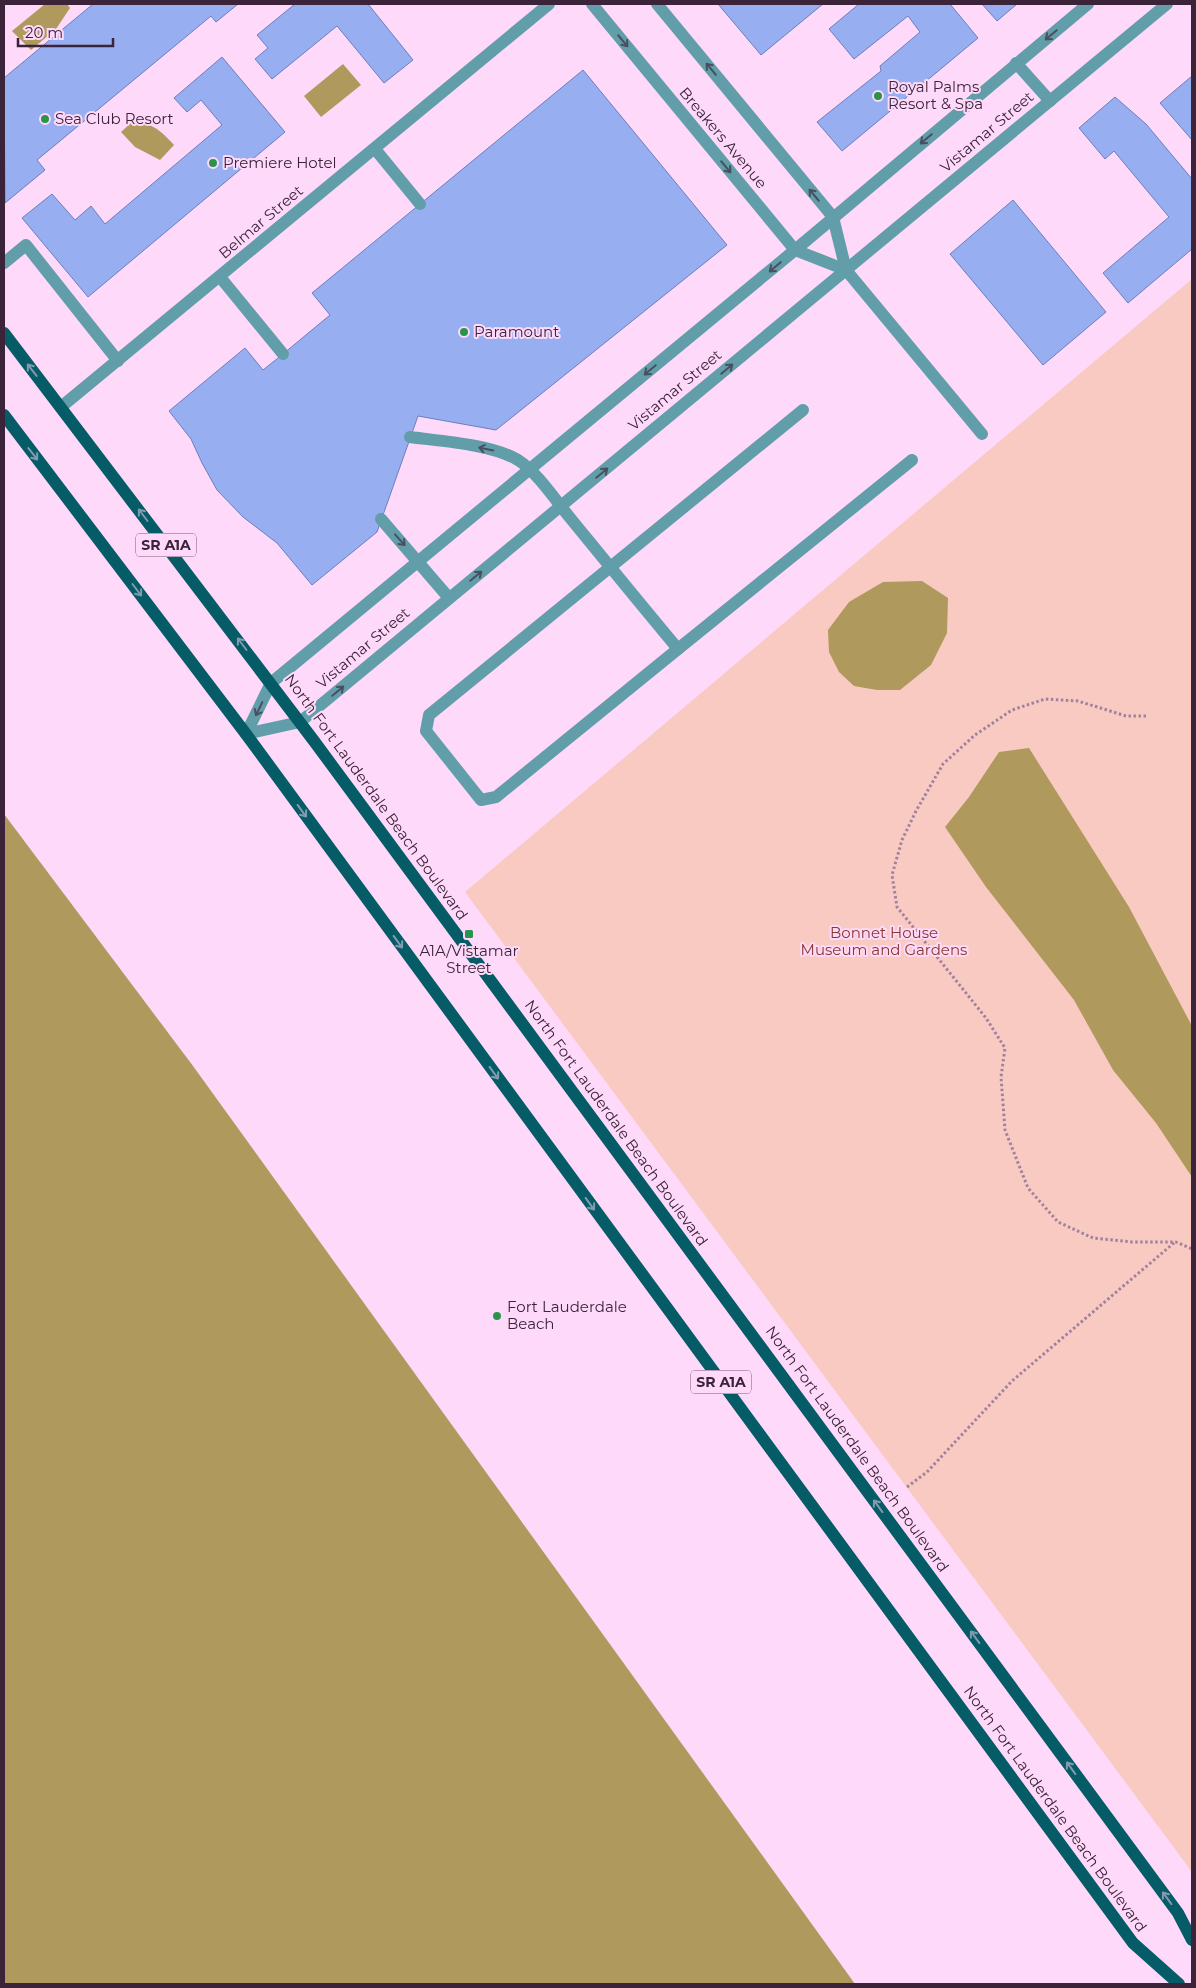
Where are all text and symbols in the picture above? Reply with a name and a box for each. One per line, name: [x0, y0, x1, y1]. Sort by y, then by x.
scale bar: [18, 15, 112, 47]
text: 20 m: [25, 23, 63, 42]
one-way arrow: [1044, 29, 1057, 40]
one-way arrow: [617, 35, 628, 48]
one-way arrow: [705, 63, 716, 76]
place label: Royal Palms Resort & Spa: [888, 77, 983, 113]
street label: Breakers Avenue: [675, 83, 771, 192]
street label: Vistamar Street: [936, 87, 1037, 176]
marker: Royal Palms Resort & Spa: [872, 90, 884, 102]
place label: Sea Club Resort: [55, 109, 174, 128]
marker: Sea Club Resort: [39, 113, 51, 125]
one-way arrow: [920, 134, 933, 145]
place label: Premiere Hotel: [223, 153, 337, 172]
marker: Premiere Hotel: [207, 157, 219, 169]
one-way arrow: [721, 160, 732, 173]
street label: Belmar Street: [215, 181, 307, 262]
one-way arrow: [809, 188, 820, 201]
one-way arrow: [769, 261, 782, 272]
place label: Paramount: [474, 322, 559, 341]
marker: Paramount: [458, 326, 470, 338]
street label: Vistamar Street: [624, 345, 725, 434]
one-way arrow: [720, 363, 733, 374]
one-way arrow: [27, 364, 38, 377]
one-way arrow: [644, 365, 657, 376]
one-way arrow: [479, 444, 495, 453]
one-way arrow: [28, 447, 39, 460]
one-way arrow: [595, 467, 608, 478]
one-way arrow: [138, 509, 149, 522]
road number: SR A1A: [136, 534, 196, 556]
one-way arrow: [394, 534, 406, 547]
one-way arrow: [470, 570, 483, 581]
one-way arrow: [132, 583, 142, 597]
street label: Vistamar Street: [312, 603, 413, 692]
one-way arrow: [236, 638, 247, 651]
street label: North Fort Lauderdale Beach Boulevard: [281, 670, 472, 923]
one-way arrow: [331, 685, 344, 696]
one-way arrow: [254, 701, 264, 716]
one-way arrow: [297, 803, 307, 817]
park label: Bonnet House Museum and Gardens: [801, 923, 967, 959]
marker: A1A/Vistamar Street: [463, 928, 475, 940]
one-way arrow: [393, 934, 403, 948]
place label: A1A/Vistamar Street: [419, 941, 519, 977]
street label: North Fort Lauderdale Beach Boulevard: [521, 996, 712, 1249]
one-way arrow: [489, 1066, 499, 1080]
one-way arrow: [585, 1197, 595, 1211]
place label: Fort Lauderdale Beach: [507, 1297, 627, 1333]
marker: Fort Lauderdale Beach: [491, 1310, 503, 1322]
street label: North Fort Lauderdale Beach Boulevard: [762, 1322, 953, 1575]
road number: SR A1A: [691, 1370, 751, 1394]
one-way arrow: [873, 1499, 883, 1513]
one-way arrow: [969, 1631, 980, 1644]
street label: North Fort Lauderdale Beach Boulevard: [960, 1682, 1151, 1935]
one-way arrow: [1066, 1761, 1076, 1775]
one-way arrow: [1162, 1892, 1173, 1905]

